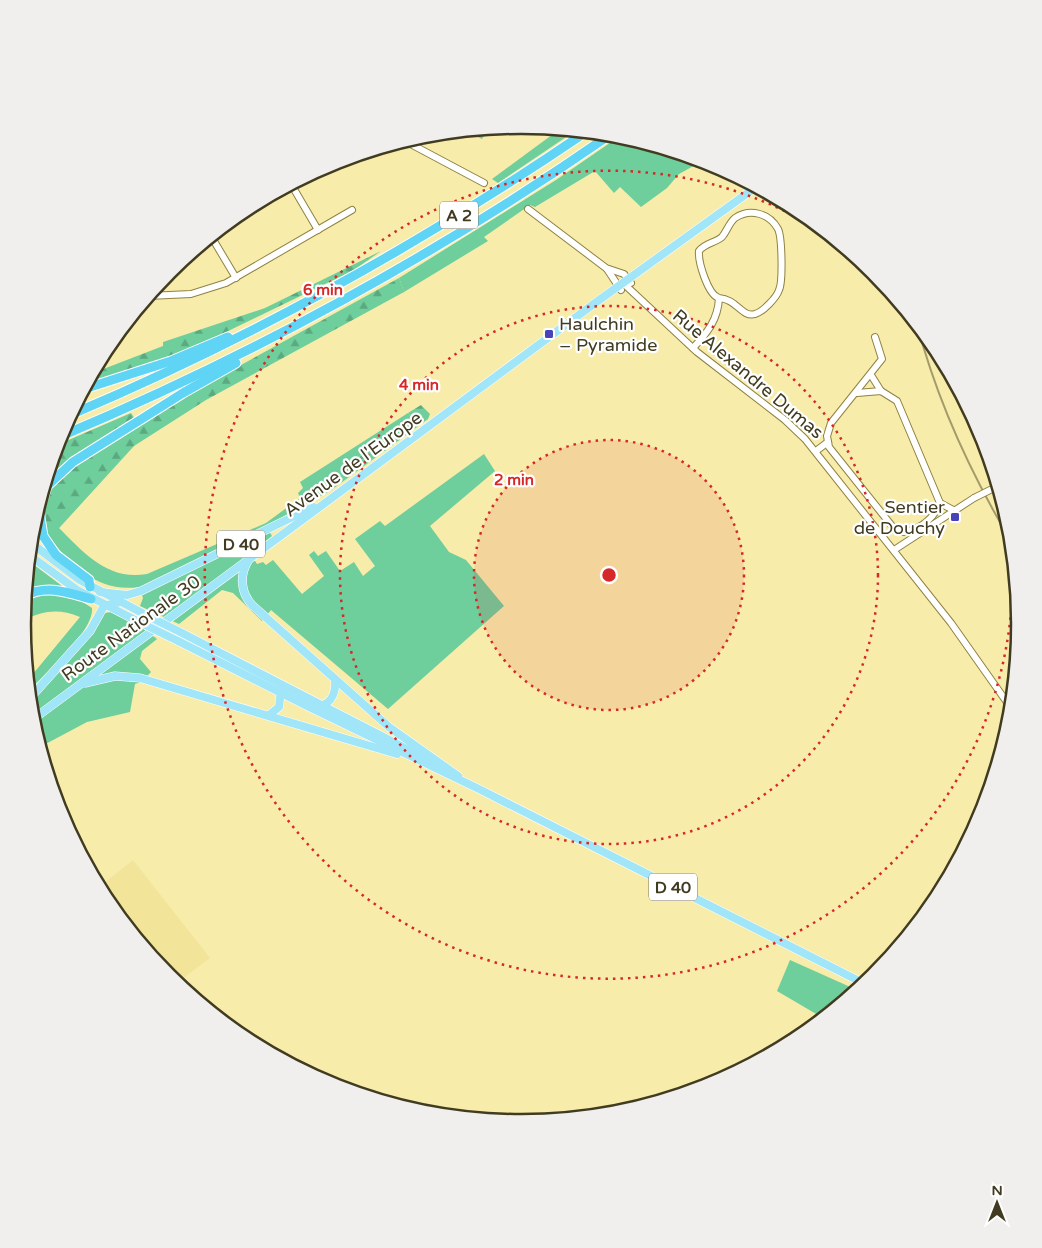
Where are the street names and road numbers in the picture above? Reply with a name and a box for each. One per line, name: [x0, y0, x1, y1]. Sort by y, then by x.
road number: A 2: [440, 202, 478, 228]
street label: Rue Alexandre Dumas: [668, 305, 828, 443]
street label: Avenue de l'Europe: [280, 407, 426, 521]
road number: D 40: [217, 530, 265, 558]
street label: Route Nationale 30: [57, 570, 205, 686]
road number: D 40: [649, 874, 697, 900]

